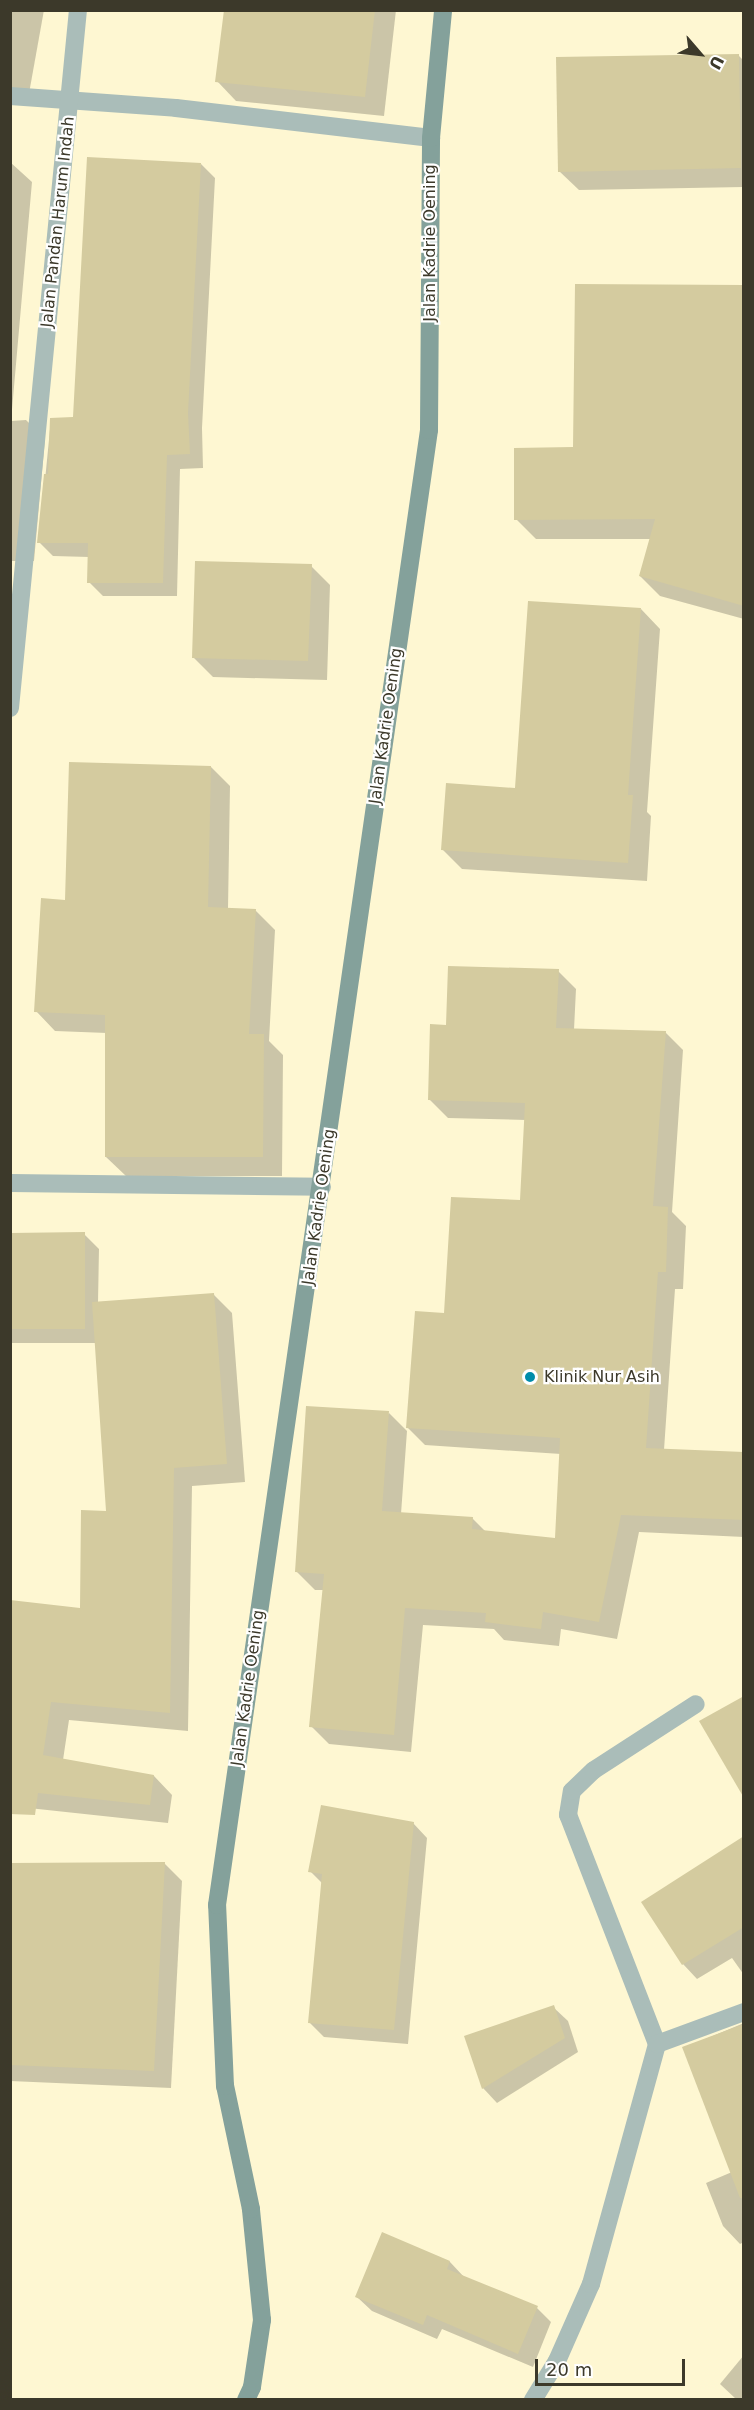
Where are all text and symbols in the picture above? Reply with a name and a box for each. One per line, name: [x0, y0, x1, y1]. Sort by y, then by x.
north arrow: [670, 24, 730, 84]
text: U: [705, 52, 728, 73]
street label: Jalan Pandan Harum Indah: [37, 115, 79, 329]
street label: Jalan Kadrie Oening: [420, 164, 440, 322]
street label: Jalan Kadrie Oening: [366, 647, 406, 805]
street label: Jalan Kadrie Oening: [299, 1128, 339, 1286]
place label: Klinik Nur Asih: [544, 1367, 660, 1387]
marker: Klinik Nur Asih: [521, 1368, 539, 1386]
street label: Jalan Kadrie Oening: [228, 1609, 268, 1767]
scale bar: [538, 2347, 688, 2385]
text: 20 m: [546, 2359, 592, 2380]

